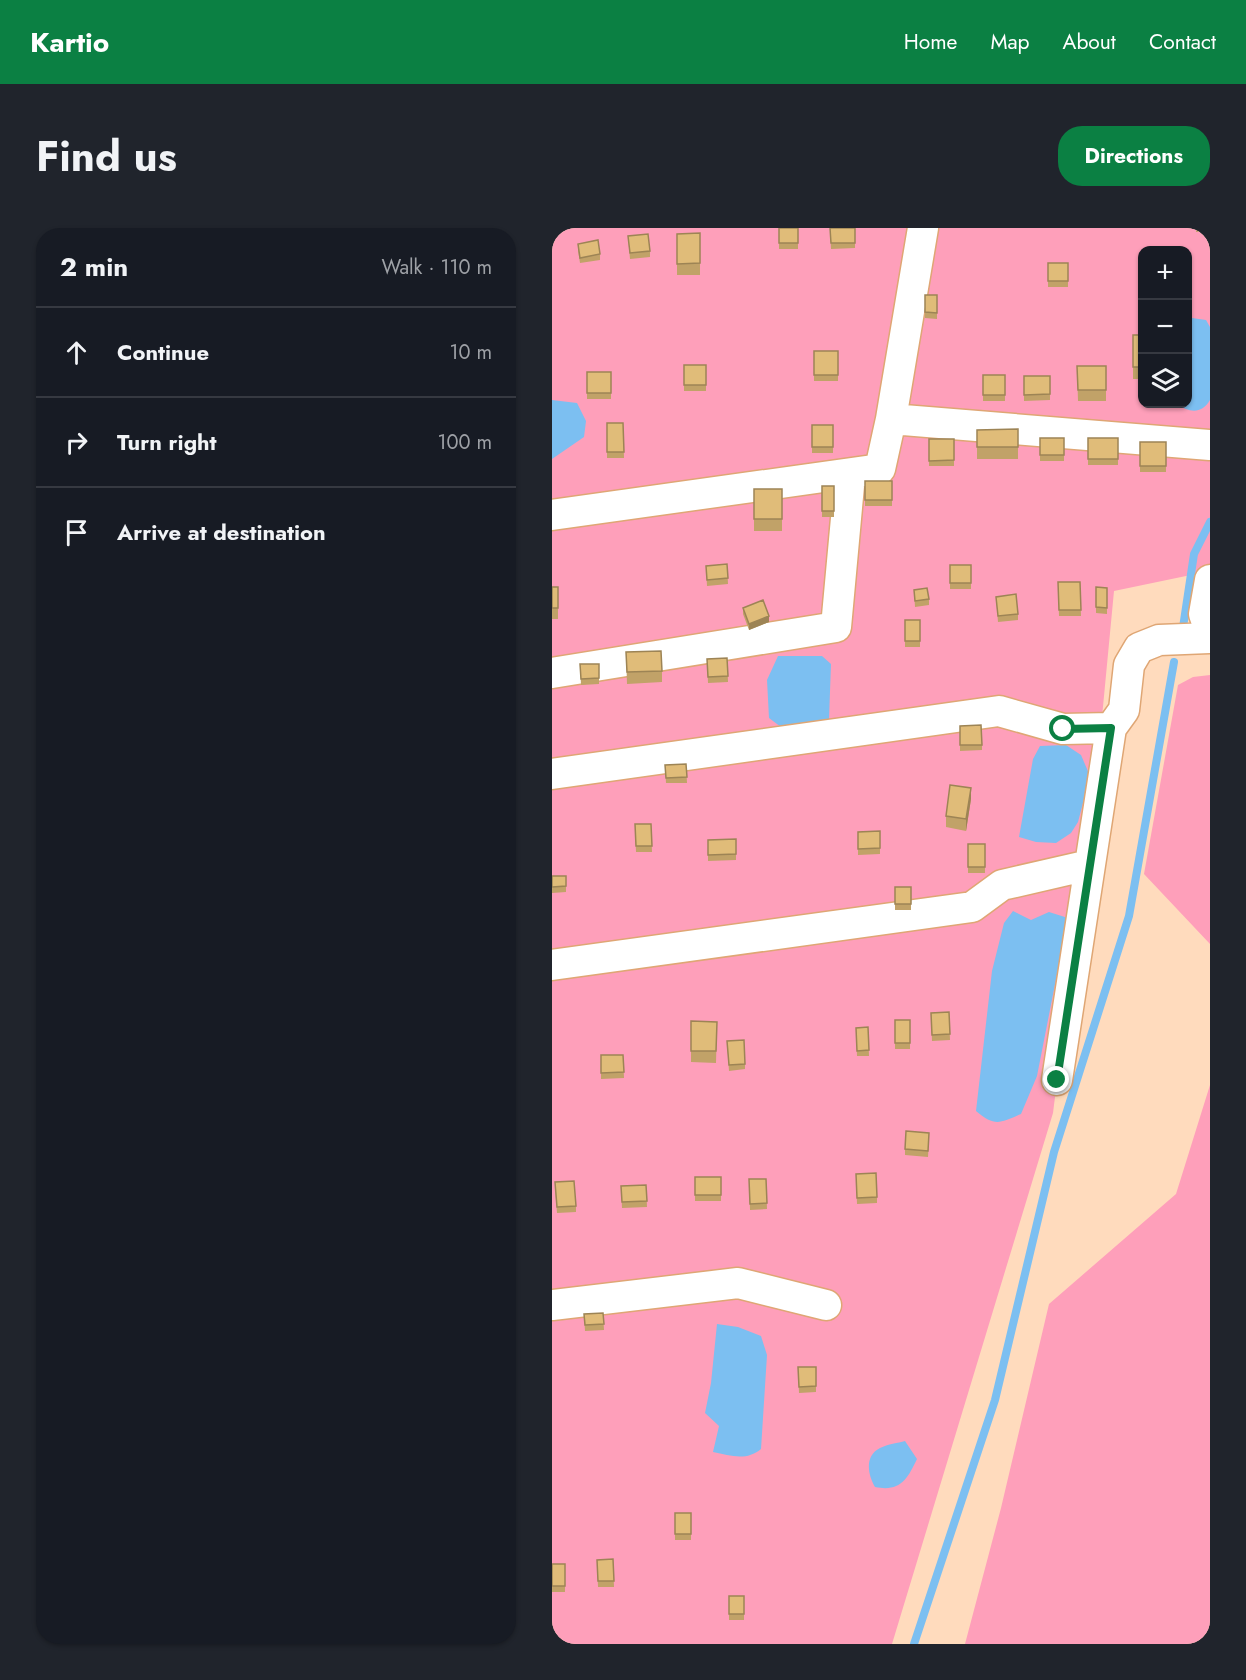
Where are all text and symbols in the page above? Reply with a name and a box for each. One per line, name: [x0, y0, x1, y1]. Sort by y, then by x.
text: Kartio: [30, 22, 109, 63]
text: Home: [904, 27, 957, 57]
text: Map: [990, 27, 1030, 57]
text: About: [1063, 27, 1116, 57]
text: Contact: [1149, 27, 1216, 57]
text: Find us: [36, 126, 177, 187]
button: Directions: [1058, 126, 1210, 186]
map controls: [1138, 246, 1192, 408]
button: +: [1138, 246, 1192, 300]
text: 2 min: [60, 248, 128, 286]
text: Walk · 110 m: [382, 253, 492, 282]
button: −: [1138, 300, 1192, 354]
icon: ahead: [60, 336, 93, 369]
text: Continue: [117, 336, 209, 368]
text: 10 m: [449, 338, 492, 367]
button: layers: [1138, 354, 1192, 408]
icon: right: [60, 426, 93, 459]
text: Turn right: [117, 426, 217, 458]
text: 100 m: [437, 428, 492, 457]
icon: arrive: [60, 516, 93, 549]
text: Arrive at destination: [117, 516, 326, 548]
route start: [1049, 715, 1075, 741]
route end: [1043, 1066, 1069, 1092]

